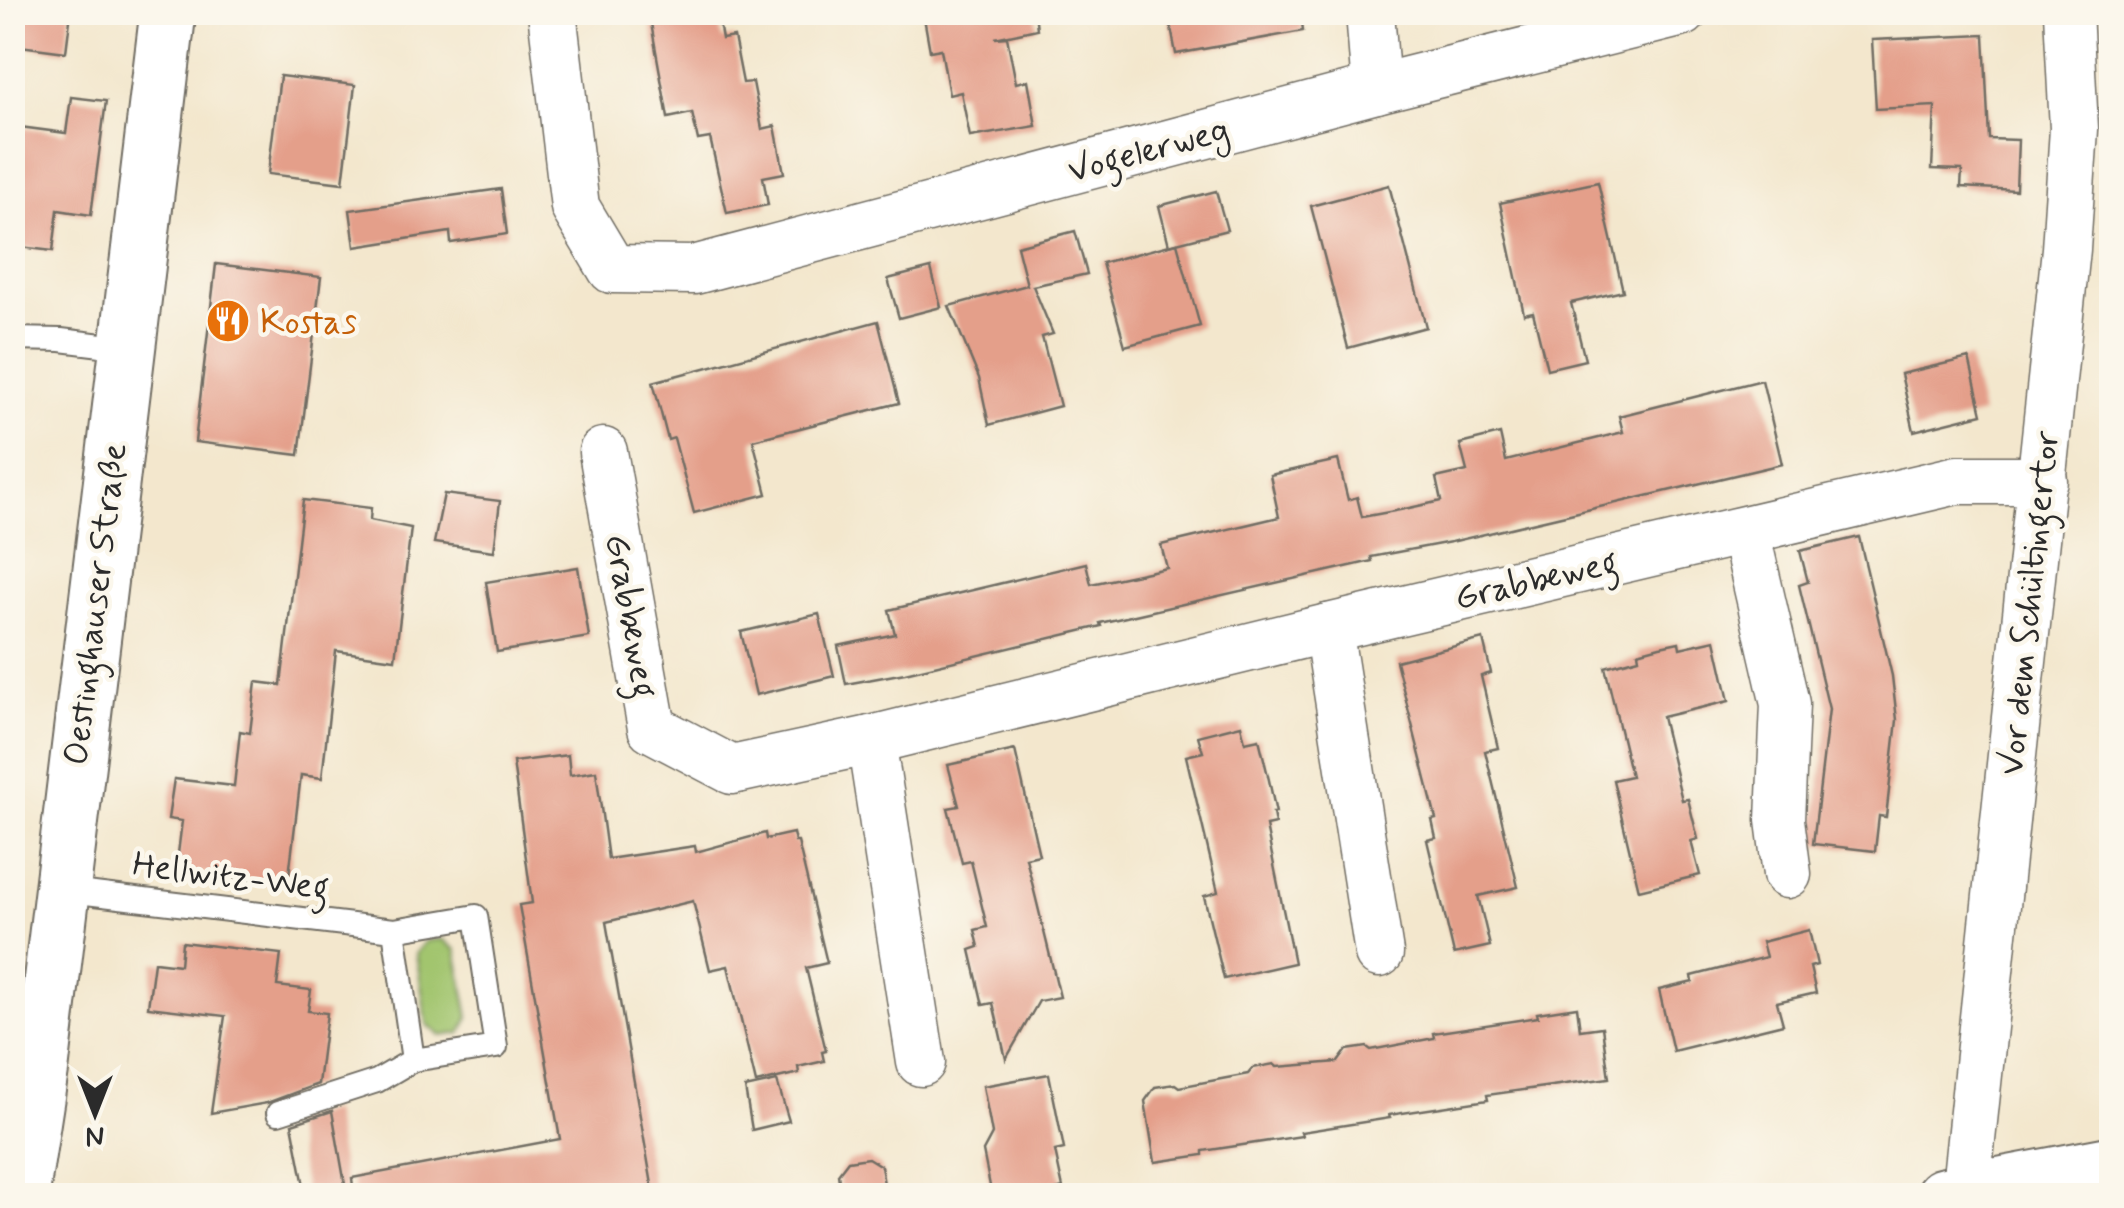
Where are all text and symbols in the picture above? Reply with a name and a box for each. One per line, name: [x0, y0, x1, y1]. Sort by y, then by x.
street label: Vogelerweg: [1063, 107, 1235, 198]
restaurant icon: Kostas: [205, 298, 251, 344]
place label: Kostas: [260, 300, 357, 346]
street label: Vor dem Schültingertor: [1989, 428, 2075, 778]
street label: Oestinghauser Straße: [53, 441, 143, 768]
street label: Grabbeweg: [589, 531, 667, 703]
street label: Grabbeweg: [1450, 540, 1623, 626]
street label: Hellwitz-Weg: [129, 842, 332, 916]
north arrow: [45, 1063, 145, 1163]
text: N: [86, 1117, 104, 1154]

